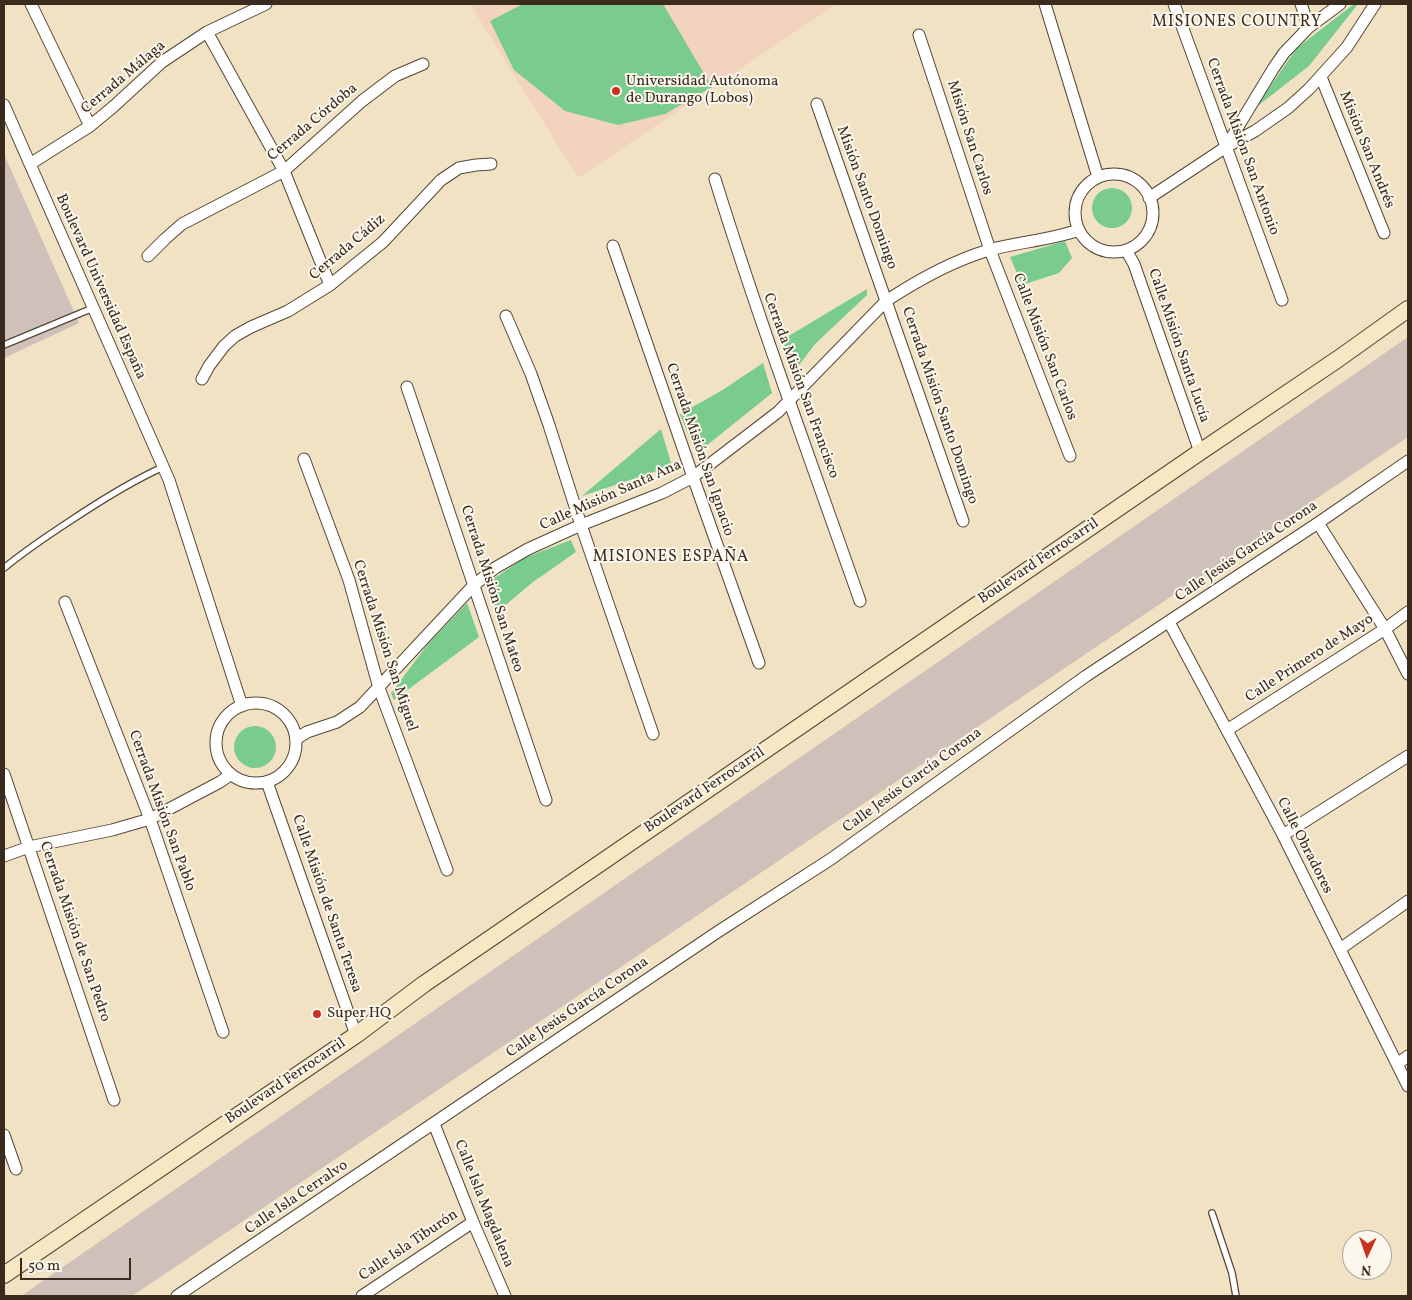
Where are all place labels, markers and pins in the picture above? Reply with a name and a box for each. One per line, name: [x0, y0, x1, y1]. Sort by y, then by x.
place label: Universidad Autónoma de Durango (Lobos): [626, 73, 779, 108]
marker: Universidad Autónoma de Durango (Lobos): [610, 85, 622, 97]
place label: Super HQ: [327, 1005, 391, 1023]
marker: Super HQ: [311, 1008, 323, 1020]

